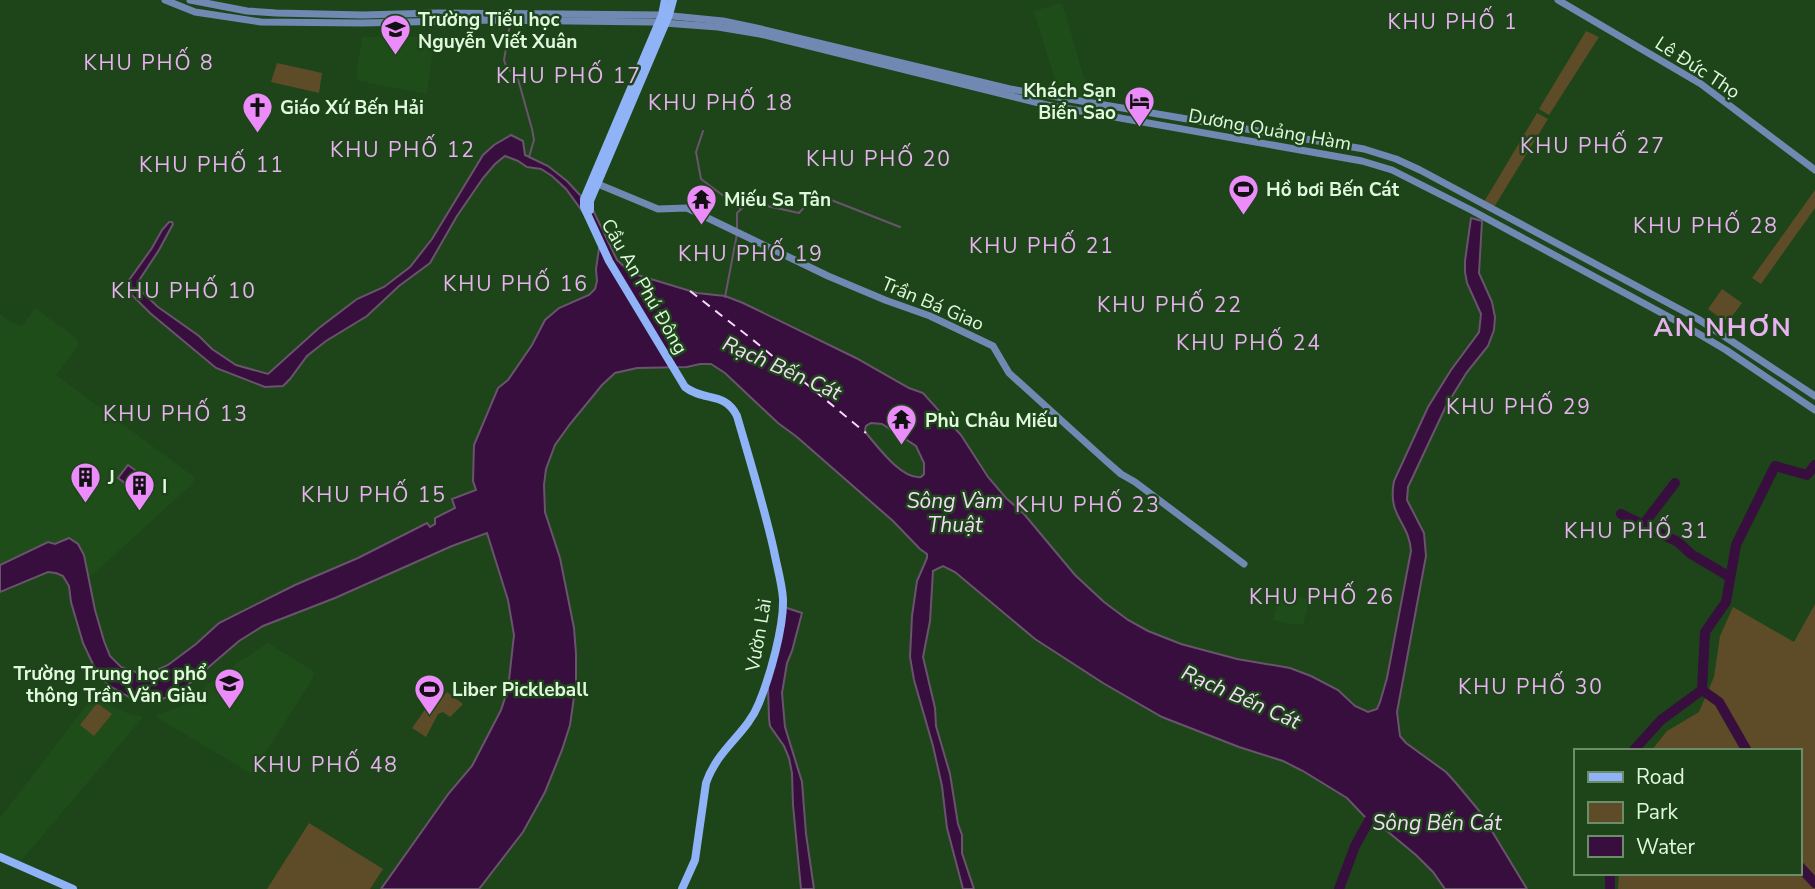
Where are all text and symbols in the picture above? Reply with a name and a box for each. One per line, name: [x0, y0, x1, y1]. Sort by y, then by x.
district label: KHU PHỐ 1: [1387, 6, 1519, 36]
place label: Trường Tiểu học Nguyễn Viết Xuân: [418, 7, 577, 55]
school or university icon: Trường Tiểu học Nguyễn Viết Xuân: [378, 13, 412, 57]
street label: Lê Đức Thọ: [1650, 31, 1745, 105]
district label: KHU PHỐ 8: [83, 47, 215, 77]
district label: KHU PHỐ 17: [496, 60, 642, 90]
place label: Khách Sạn Biển Sao: [1023, 78, 1116, 126]
hotel icon: Khách Sạn Biển Sao: [1122, 84, 1156, 128]
district label: KHU PHỐ 18: [648, 87, 794, 117]
church icon: Giáo Xứ Bến Hải: [240, 90, 274, 134]
place label: Giáo Xứ Bến Hải: [280, 95, 424, 121]
street label: Dương Quảng Hàm: [1186, 103, 1353, 157]
district label: KHU PHỐ 27: [1520, 130, 1666, 160]
district label: KHU PHỐ 12: [330, 134, 476, 164]
district label: KHU PHỐ 20: [806, 143, 952, 173]
district label: KHU PHỐ 11: [139, 149, 285, 179]
sports icon: Hồ bơi Bến Cát: [1226, 172, 1260, 216]
place label: Hồ bơi Bến Cát: [1266, 177, 1400, 203]
temple icon: Miếu Sa Tân: [684, 182, 718, 226]
place label: Miếu Sa Tân: [724, 187, 831, 213]
district label: KHU PHỐ 28: [1633, 210, 1779, 240]
street label: Cầu An Phú Đông: [595, 214, 694, 359]
district label: KHU PHỐ 21: [969, 230, 1115, 260]
district label: KHU PHỐ 19: [678, 238, 824, 268]
district label: KHU PHỐ 16: [443, 268, 589, 298]
street label: Trần Bá Giao: [877, 271, 988, 337]
district label: KHU PHỐ 10: [111, 275, 257, 305]
district label: KHU PHỐ 22: [1097, 289, 1243, 319]
district label: AN NHƠN: [1653, 310, 1793, 345]
district label: KHU PHỐ 24: [1176, 327, 1322, 357]
water label: Rạch Bến Cát: [718, 329, 846, 407]
district label: KHU PHỐ 29: [1446, 391, 1592, 421]
district label: KHU PHỐ 13: [103, 398, 249, 428]
temple icon: Phù Châu Miếu: [885, 403, 919, 447]
place label: Phù Châu Miếu: [925, 408, 1058, 434]
building icon: J: [68, 460, 102, 504]
place label: J: [107, 465, 115, 491]
building icon: I: [122, 469, 156, 513]
place label: I: [162, 474, 167, 500]
district label: KHU PHỐ 15: [301, 479, 447, 509]
water label: Sông Vàm Thuật: [907, 487, 1003, 539]
district label: KHU PHỐ 23: [1015, 489, 1161, 519]
district label: KHU PHỐ 31: [1564, 515, 1710, 545]
district label: KHU PHỐ 26: [1249, 581, 1395, 611]
street label: Vườn Lài: [740, 597, 778, 675]
water label: Rạch Bến Cát: [1177, 658, 1305, 736]
place label: Trường Trung học phổ thông Trần Văn Giàu: [13, 661, 207, 709]
school or university icon: Trường Trung học phổ thông Trần Văn Giàu: [213, 667, 247, 711]
district label: KHU PHỐ 30: [1458, 671, 1604, 701]
sports icon: Liber Pickleball: [412, 672, 446, 716]
place label: Liber Pickleball: [452, 677, 588, 703]
district label: KHU PHỐ 48: [253, 749, 399, 779]
legend: [1574, 749, 1801, 875]
text: Road: [1636, 763, 1685, 791]
text: Park: [1636, 798, 1678, 826]
water label: Sông Bến Cát: [1372, 809, 1502, 837]
text: Water: [1636, 833, 1695, 861]

